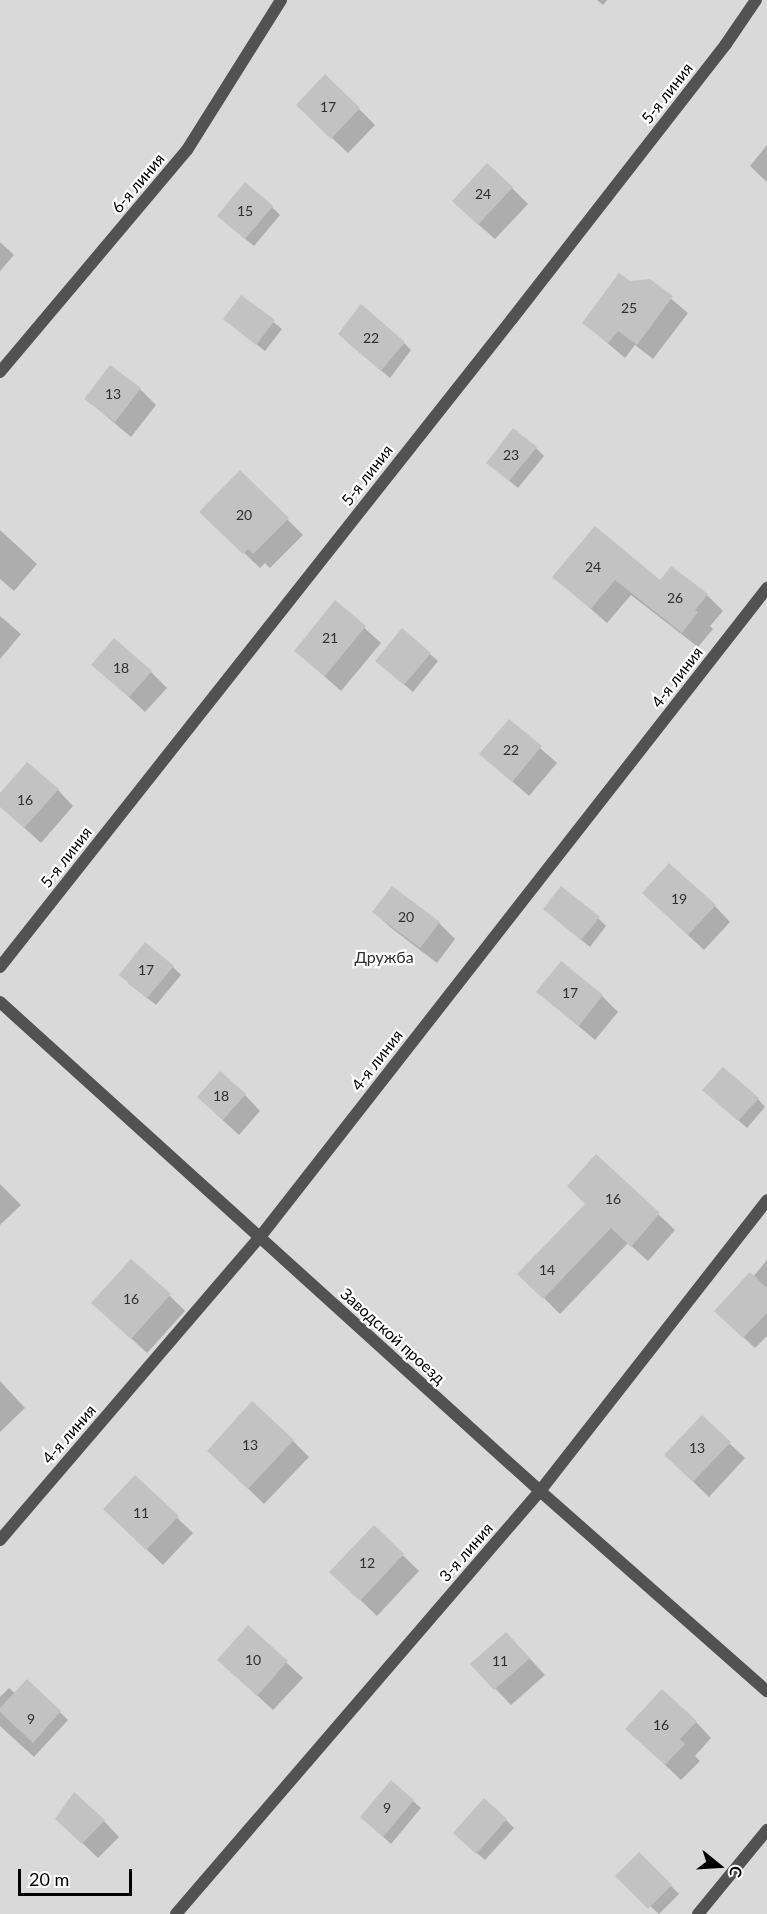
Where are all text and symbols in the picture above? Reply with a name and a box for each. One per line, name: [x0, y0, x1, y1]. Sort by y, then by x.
street label: 5-я линия: [637, 59, 697, 127]
house number: 17: [320, 99, 336, 115]
street label: 6-я линия: [108, 149, 168, 217]
house number: 24: [475, 186, 491, 202]
house number: 15: [237, 203, 253, 219]
house number: 25: [621, 300, 637, 316]
house number: 22: [363, 330, 379, 346]
house number: 13: [105, 386, 121, 402]
street label: 5-я линия: [337, 441, 397, 509]
house number: 23: [503, 447, 519, 463]
house number: 20: [236, 507, 252, 523]
house number: 24: [585, 559, 601, 575]
house number: 26: [667, 590, 683, 606]
house number: 21: [322, 630, 338, 646]
street label: 4-я линия: [647, 643, 707, 711]
house number: 18: [113, 660, 129, 676]
house number: 22: [503, 742, 519, 758]
house number: 16: [17, 792, 33, 808]
street label: 5-я линия: [36, 823, 96, 891]
house number: 19: [671, 891, 687, 907]
house number: 20: [398, 909, 414, 925]
park label: Дружба: [354, 947, 414, 967]
house number: 17: [138, 962, 154, 978]
house number: 17: [562, 985, 578, 1001]
street label: 4-я линия: [347, 1026, 407, 1094]
house number: 18: [213, 1088, 229, 1104]
house number: 16: [605, 1191, 621, 1207]
house number: 14: [539, 1262, 555, 1278]
street label: Заводской проезд: [337, 1284, 449, 1388]
house number: 16: [123, 1291, 139, 1307]
street label: 4-я линия: [38, 1401, 100, 1467]
house number: 13: [242, 1437, 258, 1453]
house number: 13: [689, 1440, 705, 1456]
house number: 11: [133, 1505, 149, 1521]
street label: 3-я линия: [435, 1519, 497, 1585]
house number: 12: [359, 1555, 375, 1571]
house number: 10: [245, 1652, 261, 1668]
house number: 11: [492, 1653, 508, 1669]
house number: 9: [27, 1711, 35, 1727]
house number: 16: [653, 1717, 669, 1733]
house number: 9: [383, 1800, 391, 1816]
north arrow: [689, 1836, 749, 1896]
scale bar: [21, 1857, 135, 1895]
text: С: [726, 1864, 747, 1880]
text: 20 m: [29, 1868, 69, 1890]

